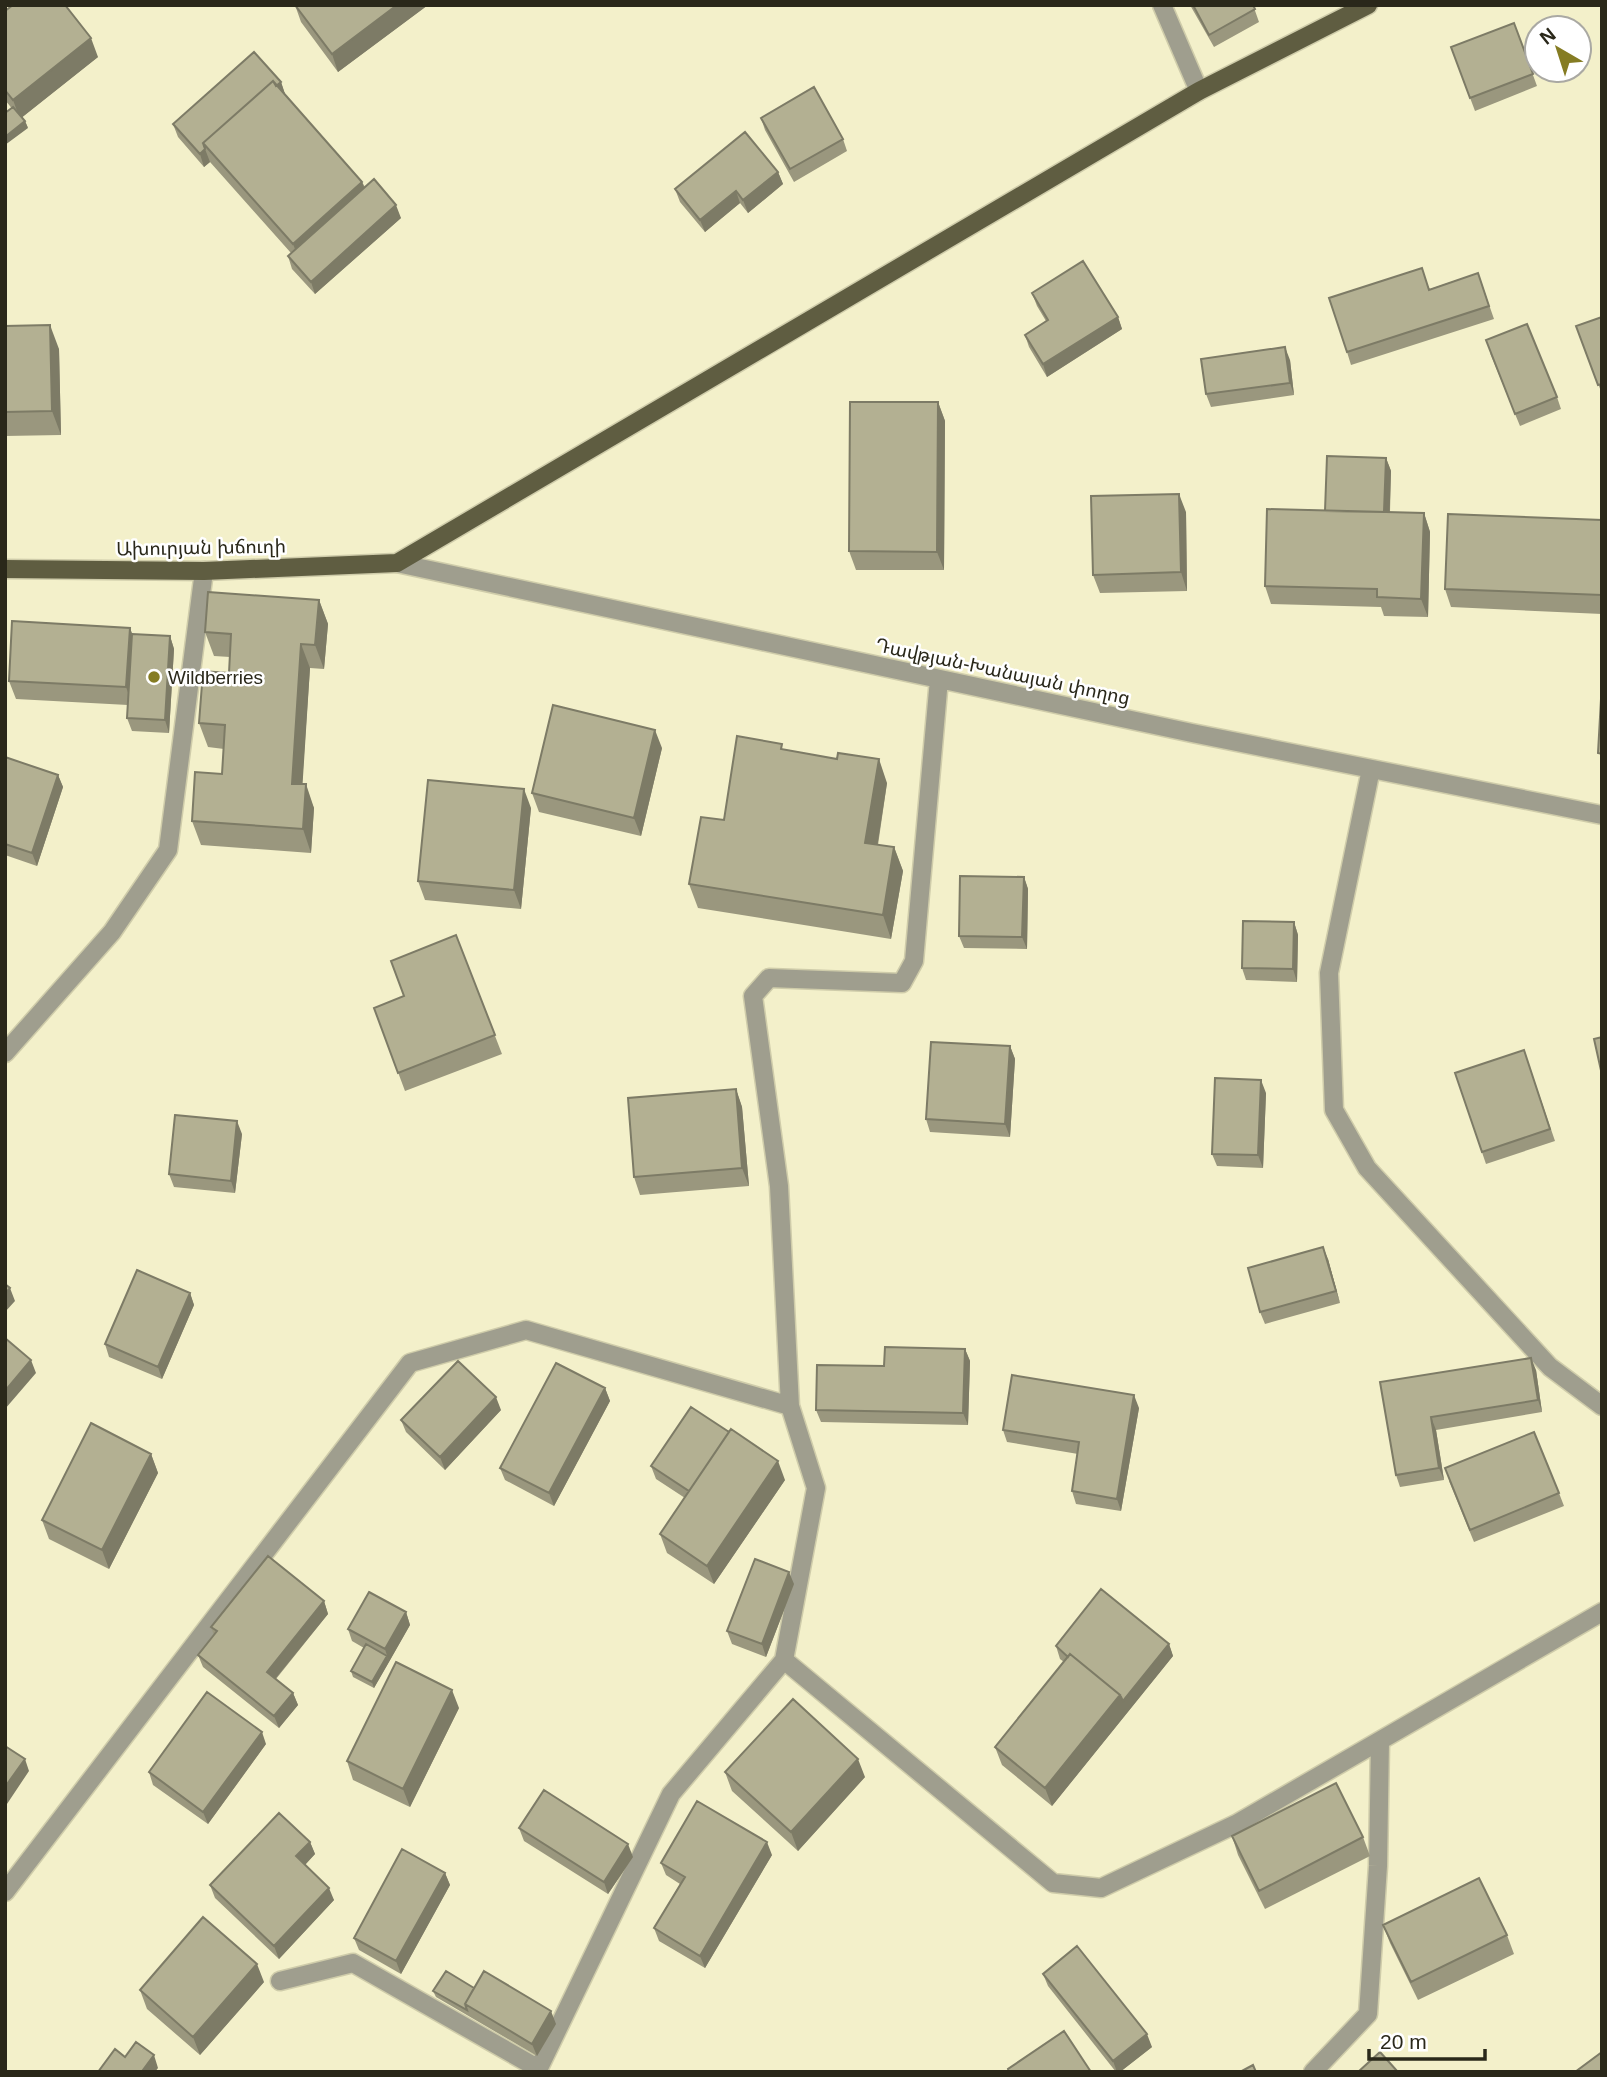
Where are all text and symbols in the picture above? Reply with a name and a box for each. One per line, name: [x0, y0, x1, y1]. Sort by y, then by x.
north arrow: [1523, 14, 1593, 84]
text: N: [1536, 24, 1560, 49]
street label: Ախուրյան խճուղի: [116, 536, 286, 560]
street label: Դավթյան-Խանայան փողոց: [874, 634, 1132, 710]
place label: Wildberries: [168, 667, 263, 688]
marker: Wildberries: [146, 669, 162, 685]
scale bar: [1369, 2018, 1484, 2062]
text: 20 m: [1380, 2030, 1427, 2053]

